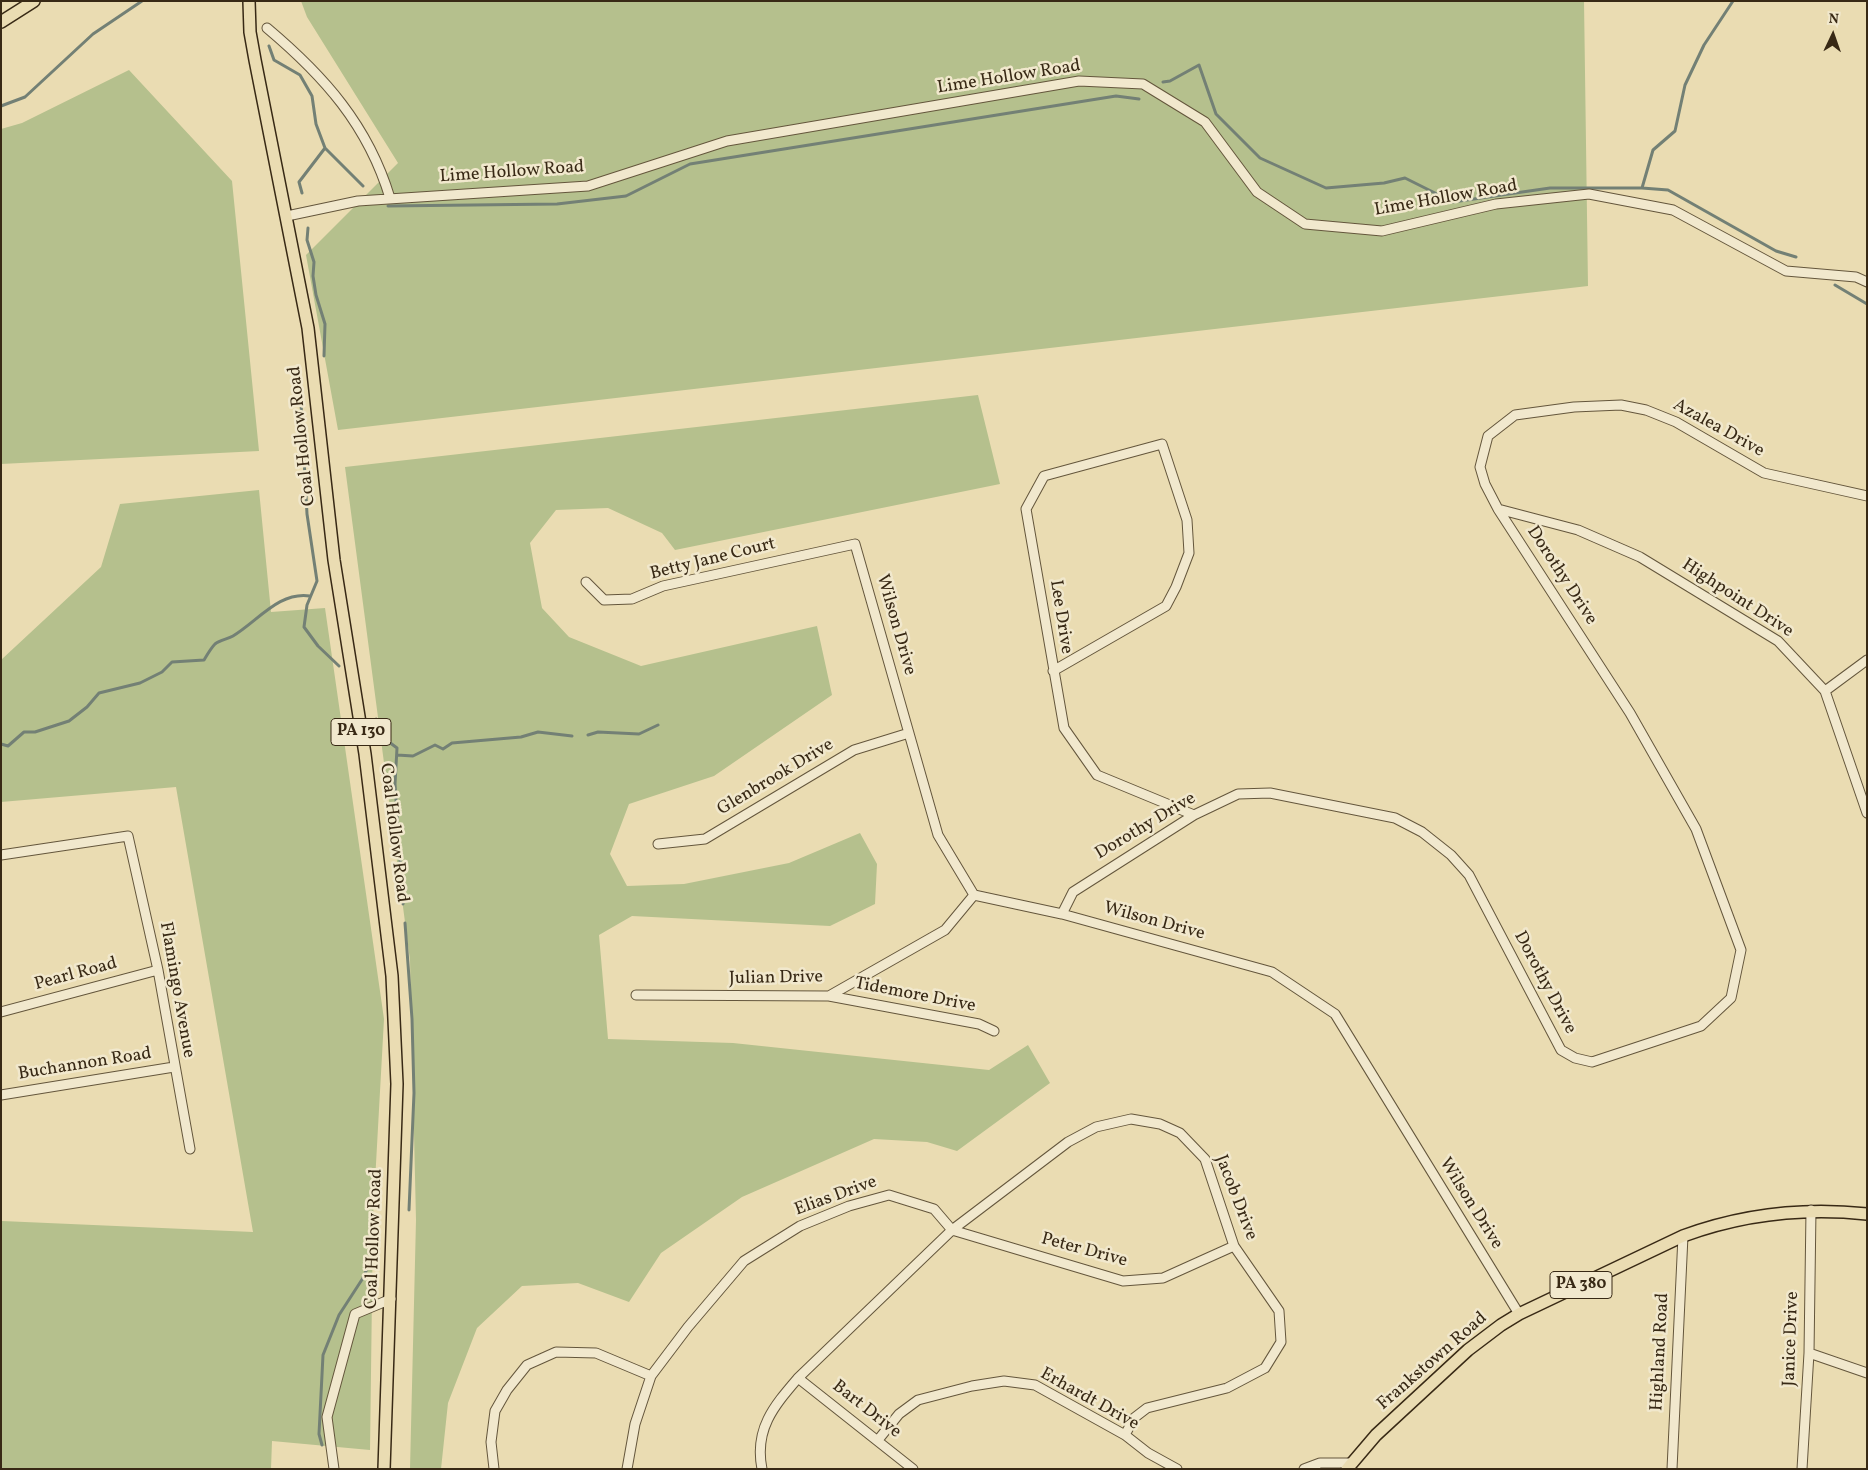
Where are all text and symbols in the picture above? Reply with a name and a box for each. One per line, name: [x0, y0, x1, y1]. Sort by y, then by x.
north arrow: [1808, 10, 1858, 60]
text: N: [1828, 10, 1839, 29]
street label: Lime Hollow Road: [936, 56, 1082, 100]
street label: Lime Hollow Road: [439, 157, 585, 189]
street label: Lime Hollow Road: [1373, 176, 1519, 222]
street label: Coal Hollow Road: [285, 365, 321, 507]
street label: Azalea Drive: [1669, 395, 1767, 463]
street label: Dorothy Drive: [1521, 523, 1601, 629]
street label: Betty Jane Court: [648, 534, 778, 586]
street label: Highpoint Drive: [1677, 555, 1797, 643]
street label: Wilson Drive: [870, 572, 920, 678]
street label: Lee Drive: [1043, 578, 1077, 656]
road number: PA 130: [331, 719, 391, 746]
street label: Glenbrook Drive: [714, 735, 838, 821]
street label: Coal Hollow Road: [374, 762, 412, 904]
street label: Dorothy Drive: [1092, 789, 1200, 865]
street label: Wilson Drive: [1101, 898, 1207, 946]
street label: Flamingo Avenue: [153, 920, 199, 1060]
street label: Dorothy Drive: [1508, 928, 1580, 1038]
street label: Pearl Road: [32, 954, 120, 996]
street label: Julian Drive: [729, 967, 823, 991]
street label: Tidemore Drive: [853, 974, 977, 1018]
street label: Buchannon Road: [17, 1044, 153, 1086]
street label: Jacob Drive: [1209, 1152, 1261, 1244]
street label: Wilson Drive: [1433, 1154, 1507, 1254]
street label: Coal Hollow Road: [362, 1168, 388, 1310]
street label: Elias Drive: [792, 1172, 880, 1222]
street label: Peter Drive: [1039, 1229, 1129, 1273]
road number: PA 380: [1550, 1272, 1612, 1298]
street label: Janice Drive: [1780, 1291, 1804, 1387]
street label: Highland Road: [1647, 1292, 1675, 1412]
street label: Frankstown Road: [1374, 1308, 1492, 1416]
street label: Erhardt Drive: [1036, 1364, 1142, 1436]
street label: Bart Drive: [827, 1376, 905, 1444]

